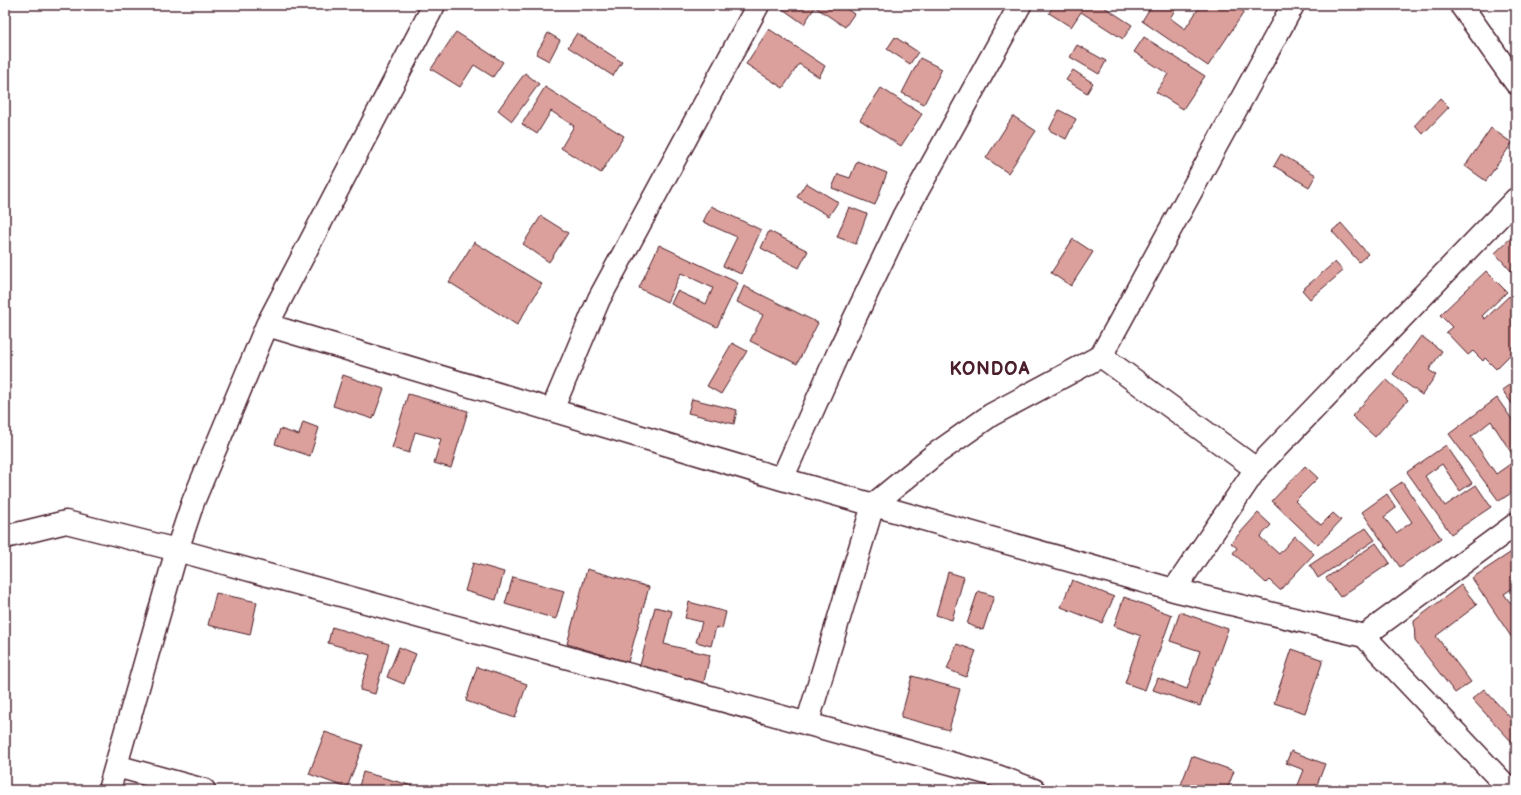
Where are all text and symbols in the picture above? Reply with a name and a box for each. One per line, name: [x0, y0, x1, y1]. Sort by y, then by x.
district label: KONDOA: [949, 359, 1031, 380]

